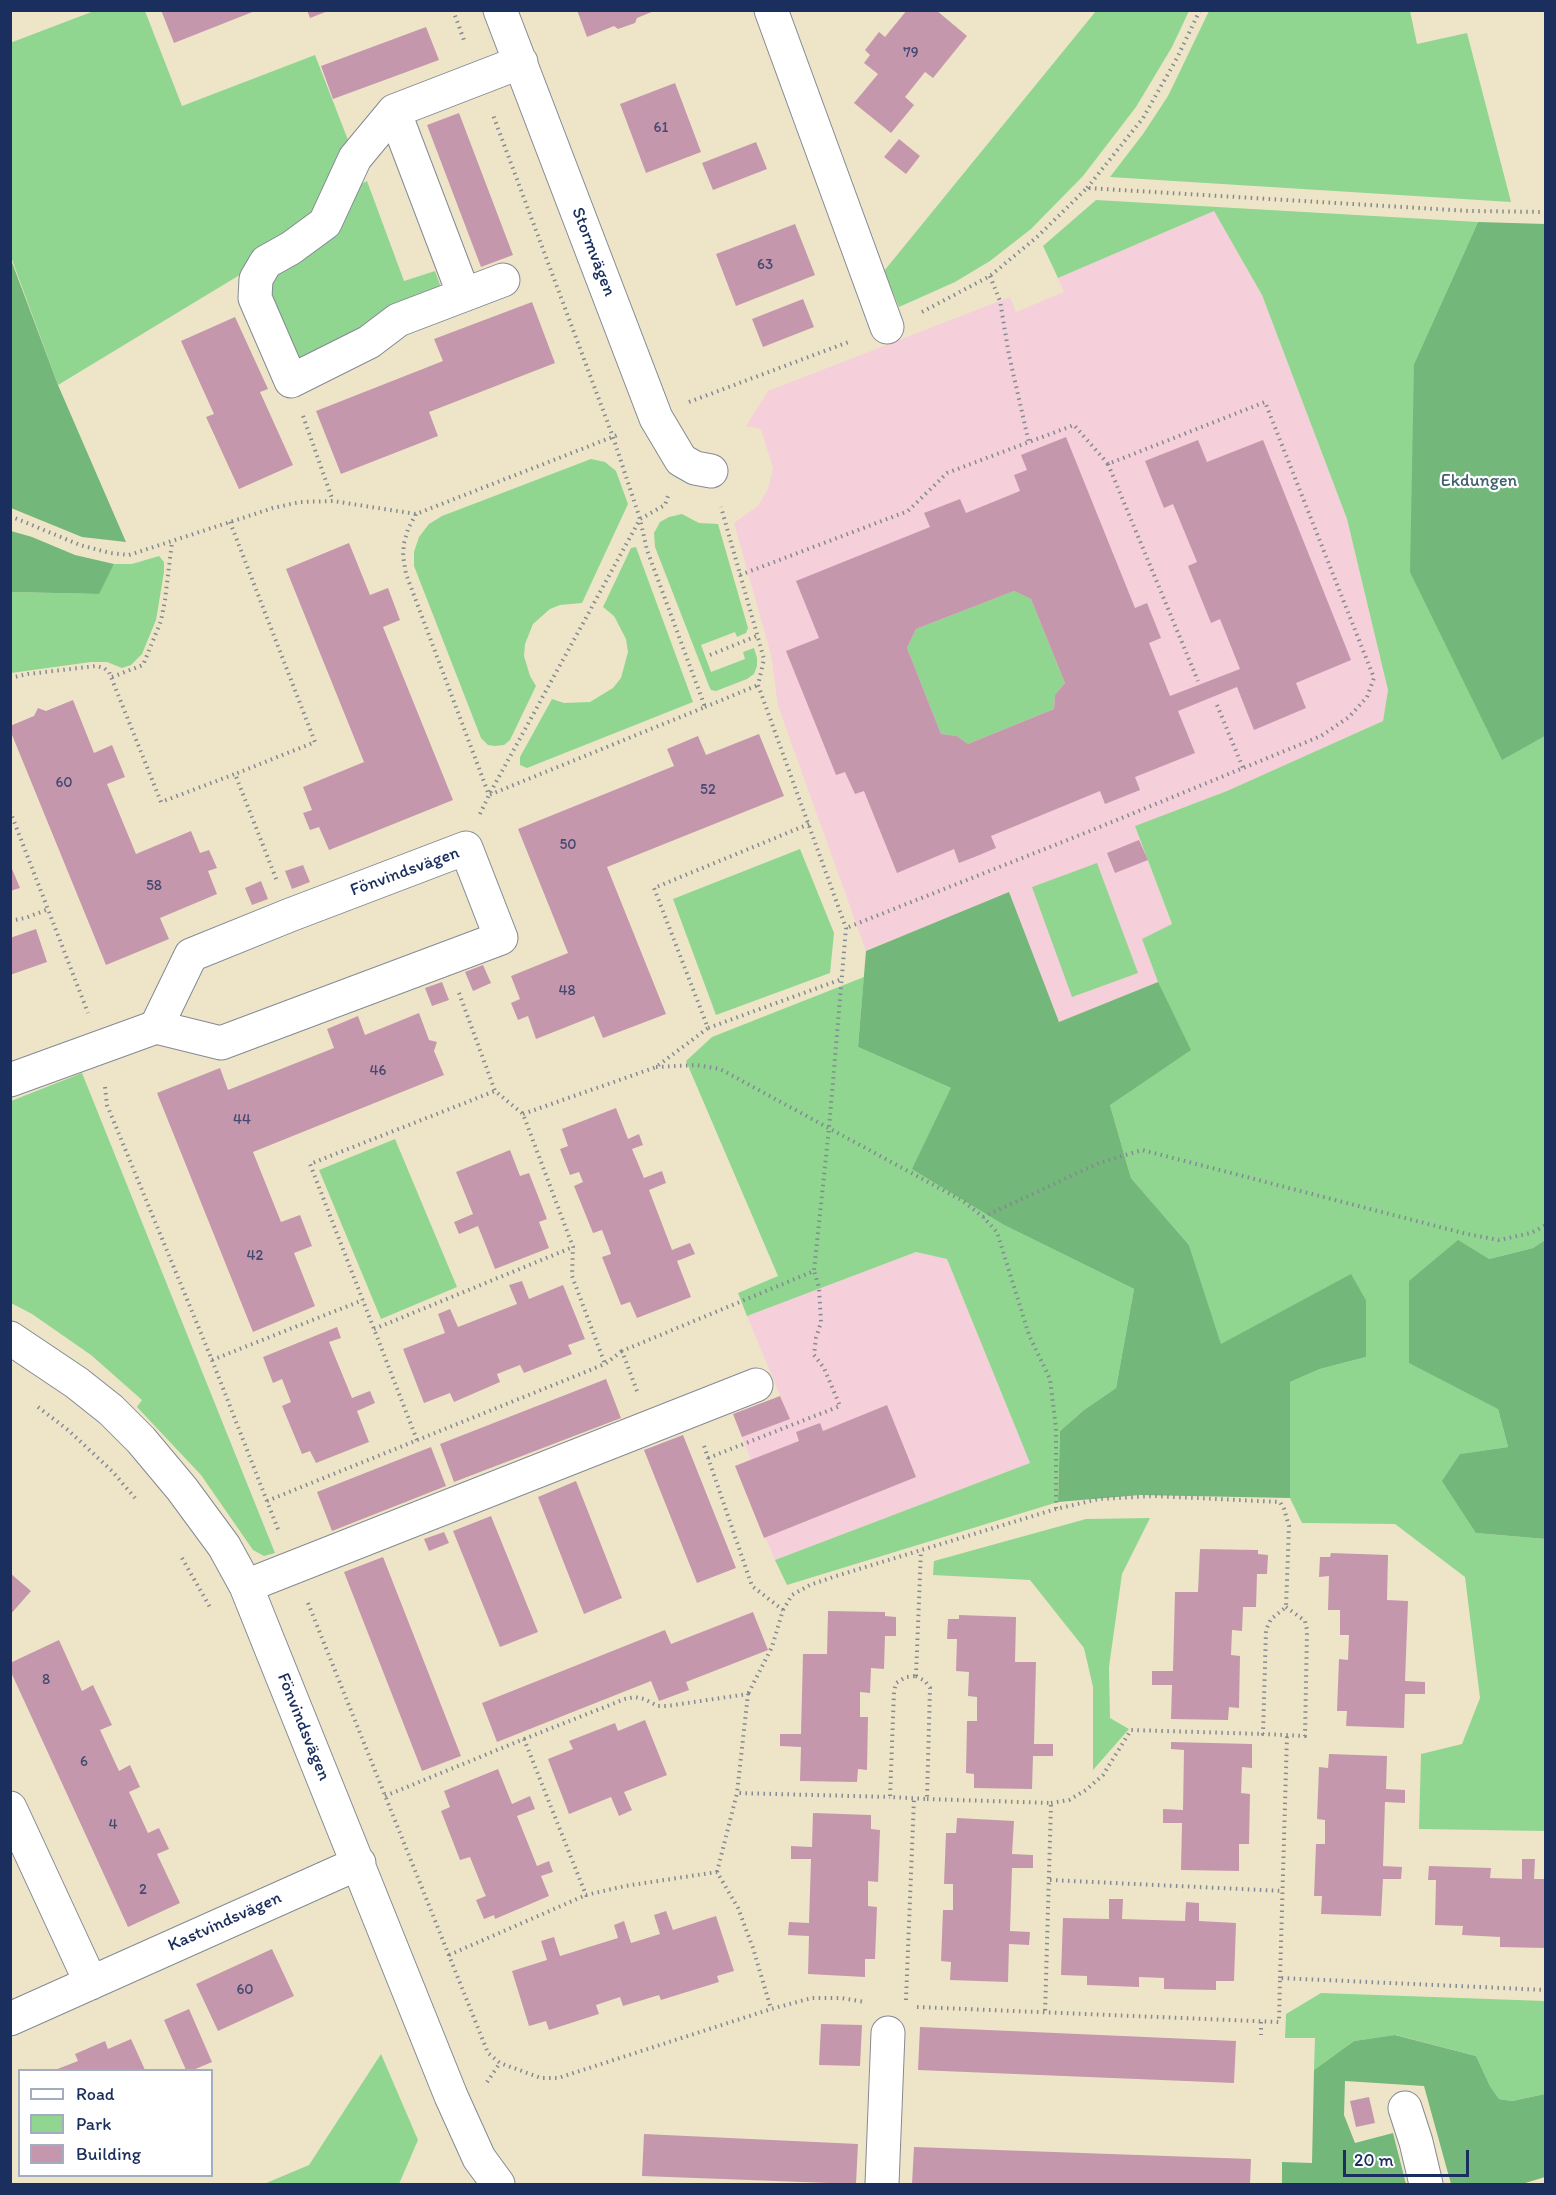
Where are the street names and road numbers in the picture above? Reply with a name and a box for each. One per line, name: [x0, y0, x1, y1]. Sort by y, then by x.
street label: Stormvägen: [566, 204, 620, 300]
street label: Fönvindsvägen: [348, 842, 462, 902]
street label: Fönvindsvägen: [272, 1670, 334, 1784]
street label: Kastvindsvägen: [165, 1887, 285, 1957]

